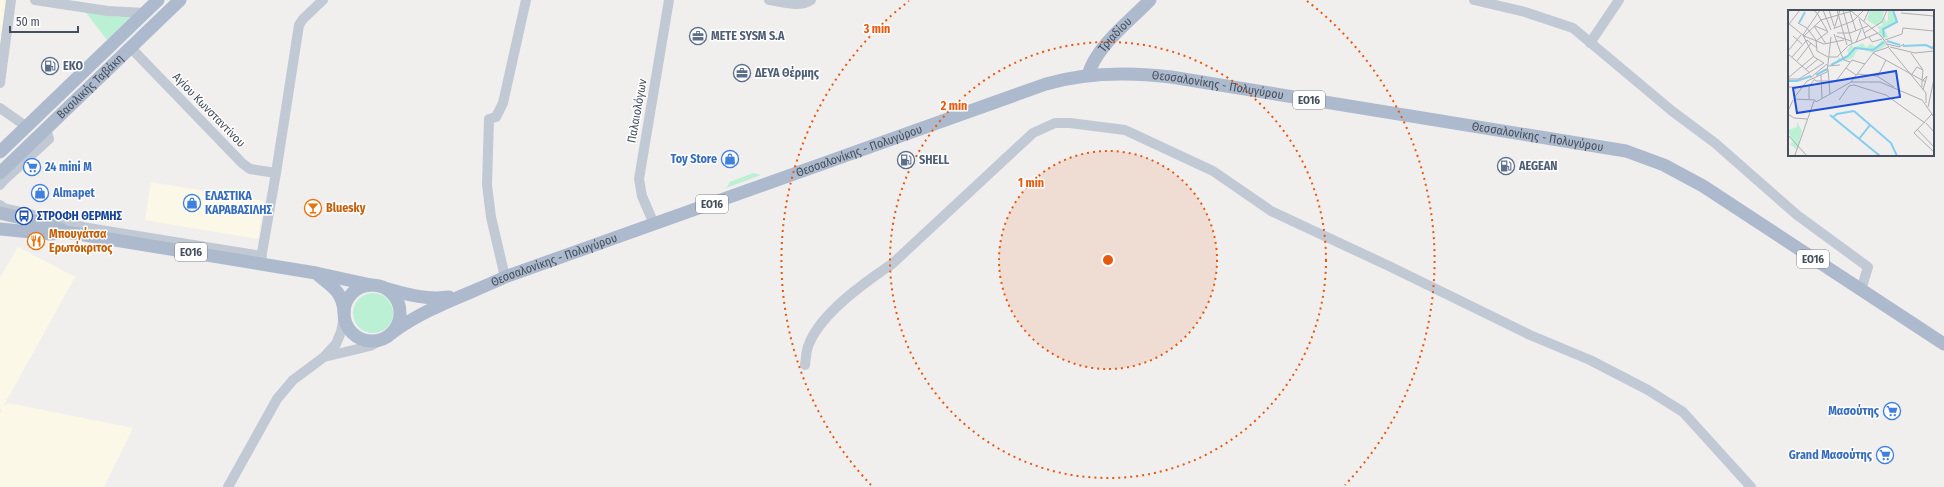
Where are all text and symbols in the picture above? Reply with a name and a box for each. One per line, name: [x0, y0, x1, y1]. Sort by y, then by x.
scale bar: [10, 8, 78, 34]
inset map: [1788, 10, 1934, 156]
street label: Τριαδίου: [1095, 14, 1135, 55]
text: 50 m: [16, 15, 40, 29]
text: 3 min: [863, 22, 890, 36]
office icon: METE SYSM S.A: [688, 26, 708, 46]
place label: METE SYSM S.A: [711, 29, 785, 43]
street label: Βασιλικής Ταβάκη: [54, 51, 126, 122]
fuel station icon: EKO: [40, 56, 60, 76]
place label: EKO: [63, 59, 83, 73]
office icon: ΔΕΥΑ Θέρμης: [732, 63, 752, 83]
place label: ΔΕΥΑ Θέρμης: [754, 65, 820, 80]
street label: Θεσσαλονίκης - Πολυγύρου: [1151, 68, 1285, 102]
street label: Αγίου Κωνσταντίνου: [170, 70, 248, 150]
street label: Παλαιολόγων: [624, 77, 650, 144]
road number: ΕΟ16: [1293, 91, 1325, 109]
text: 2 min: [940, 99, 967, 113]
street label: Θεσσαλονίκης - Πολυγύρου: [1471, 119, 1605, 154]
street label: Θεσσαλονίκης - Πολυγύρου: [794, 122, 924, 180]
shop icon: Toy Store: [720, 149, 740, 169]
fuel station icon: SHELL: [896, 150, 916, 170]
place label: Toy Store: [670, 152, 717, 166]
place label: SHELL: [919, 153, 950, 167]
fuel station icon: AEGEAN: [1496, 156, 1516, 176]
supermarket icon: 24 mini M: [22, 157, 42, 177]
place label: AEGEAN: [1518, 159, 1558, 173]
place label: 24 mini M: [44, 160, 92, 174]
text: 1 min: [1018, 176, 1044, 190]
shop icon: Almapet: [30, 183, 50, 203]
place label: Almapet: [52, 186, 96, 200]
place label: ΕΛΑΣΤΙΚΑ ΚΑΡΑΒΑΣΙΛΗΣ: [205, 189, 272, 217]
shop icon: ΕΛΑΣΤΙΚΑ ΚΑΡΑΒΑΣΙΛΗΣ: [182, 193, 202, 213]
road number: ΕΟ16: [696, 195, 728, 213]
bar icon: Bluesky: [303, 198, 323, 218]
place label: Bluesky: [326, 201, 366, 215]
bus stop icon: ΣΤΡΟΦΗ ΘΕΡΜΗΣ: [14, 206, 34, 226]
place label: ΣΤΡΟΦΗ ΘΕΡΜΗΣ: [37, 209, 123, 223]
place label: Μπουγάτσα Ερωτόκριτος: [49, 226, 113, 255]
restaurant icon: Μπουγάτσα Ερωτόκριτος: [26, 231, 46, 251]
street label: Θεσσαλονίκης - Πολυγύρου: [489, 231, 619, 289]
road number: ΕΟ16: [175, 243, 207, 261]
road number: ΕΟ16: [1797, 250, 1829, 268]
centre of rings: [1101, 253, 1115, 267]
supermarket icon: Μασούτης: [1882, 401, 1902, 421]
place label: Μασούτης: [1828, 403, 1880, 418]
supermarket icon: Grand Μασούτης: [1875, 445, 1895, 465]
place label: Grand Μασούτης: [1789, 447, 1873, 462]

